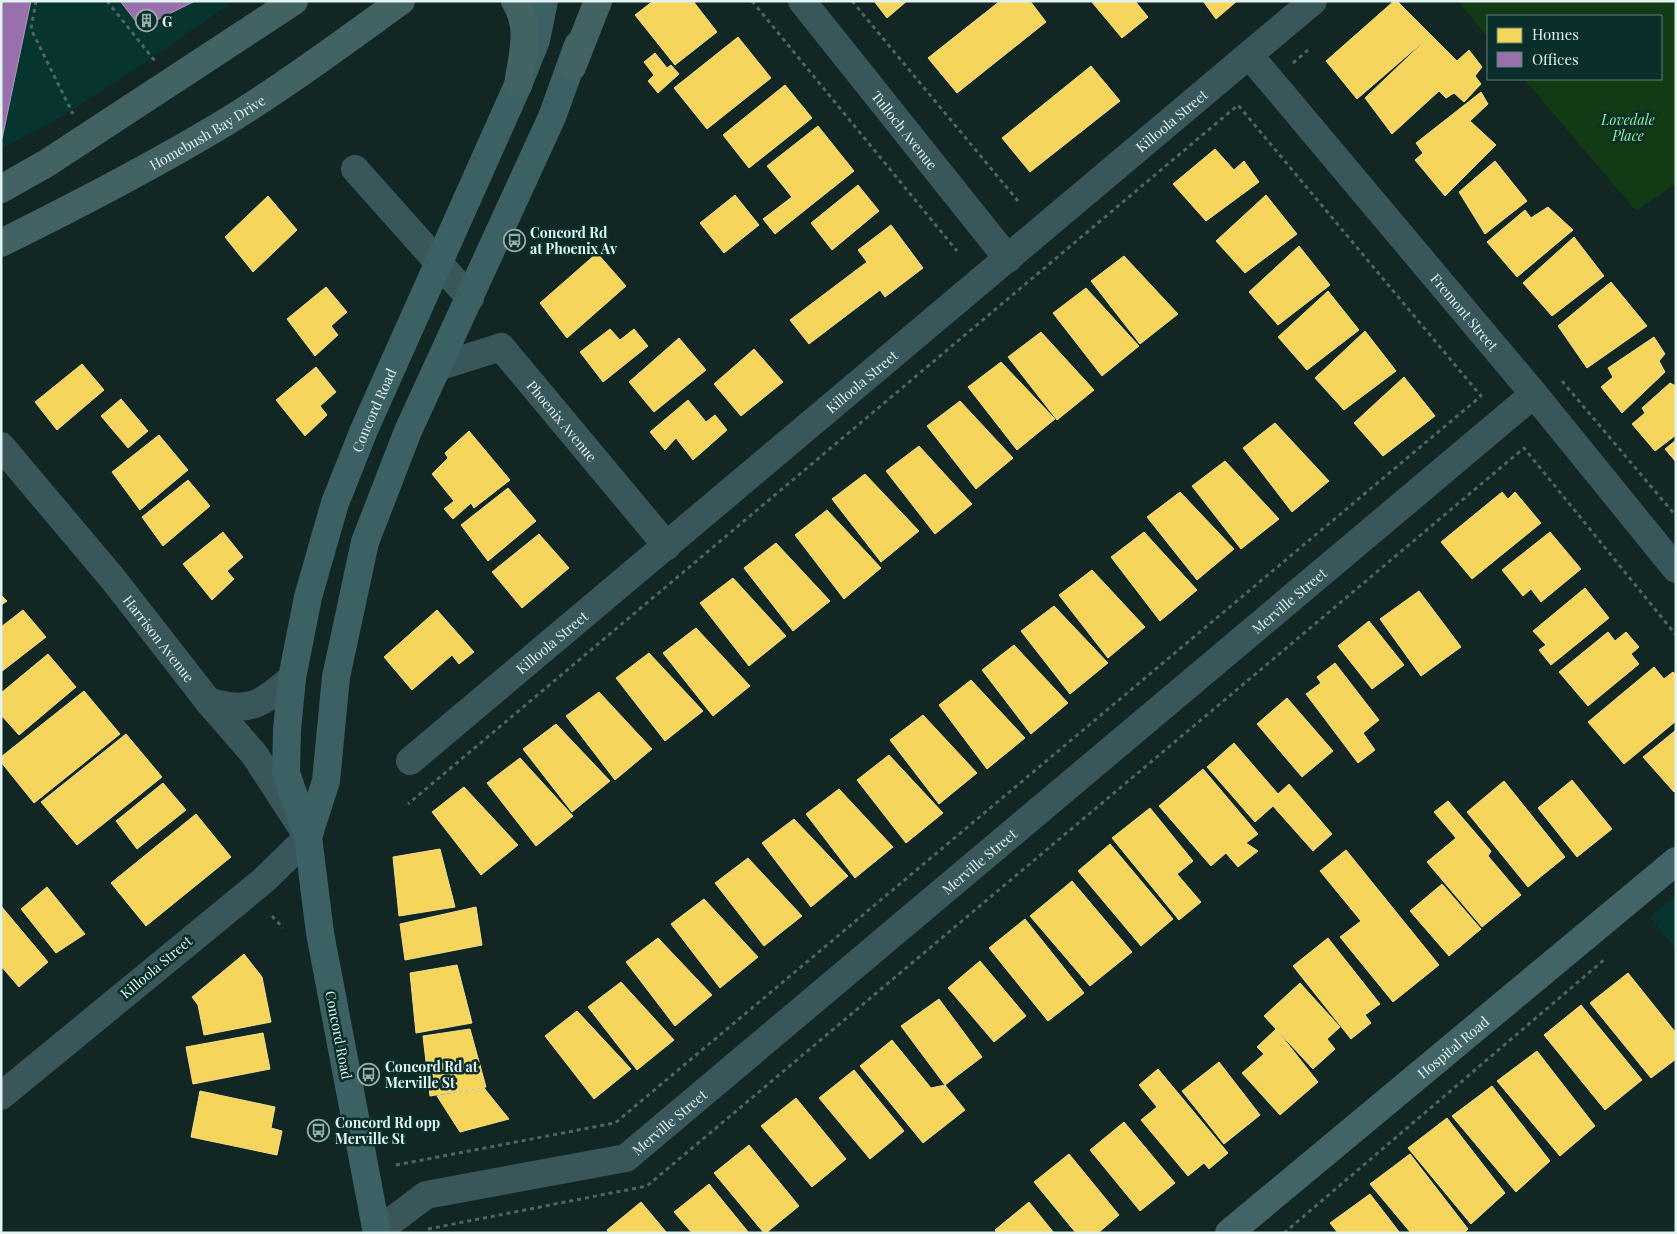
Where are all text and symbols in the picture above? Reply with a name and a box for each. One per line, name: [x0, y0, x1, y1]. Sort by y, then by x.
building icon: G: [134, 9, 158, 33]
place label: G: [162, 12, 172, 31]
legend: [1487, 15, 1662, 80]
text: Homes: [1532, 24, 1579, 44]
text: Offices: [1532, 49, 1579, 69]
street label: Killoola Street: [1131, 84, 1212, 156]
street label: Tulloch Avenue: [868, 87, 942, 173]
street label: Homebush Bay Drive: [146, 90, 269, 174]
park label: Lovedale Place: [1600, 110, 1655, 145]
place label: Concord Rd at Phoenix Av: [530, 223, 618, 258]
bus stop icon: Concord Rd at Phoenix Av: [502, 228, 526, 252]
street label: Fremont Street: [1427, 269, 1503, 355]
street label: Killoola Street: [821, 345, 902, 417]
street label: Concord Road: [347, 365, 400, 455]
street label: Phoenix Avenue: [523, 376, 602, 465]
street label: Merville Street: [1247, 563, 1331, 637]
street label: Harrison Avenue: [119, 591, 199, 686]
street label: Killoola Street: [512, 605, 592, 678]
street label: Merville Street: [937, 823, 1021, 898]
street label: Killoola Street: [116, 931, 197, 1003]
street label: Concord Road: [321, 989, 357, 1081]
street label: Hospital Road: [1413, 1011, 1493, 1082]
place label: Concord Rd at Merville St: [385, 1057, 478, 1092]
bus stop icon: Concord Rd at Merville St: [357, 1062, 381, 1086]
street label: Merville Street: [628, 1084, 711, 1159]
place label: Concord Rd opp Merville St: [335, 1113, 440, 1148]
bus stop icon: Concord Rd opp Merville St: [307, 1118, 331, 1142]

